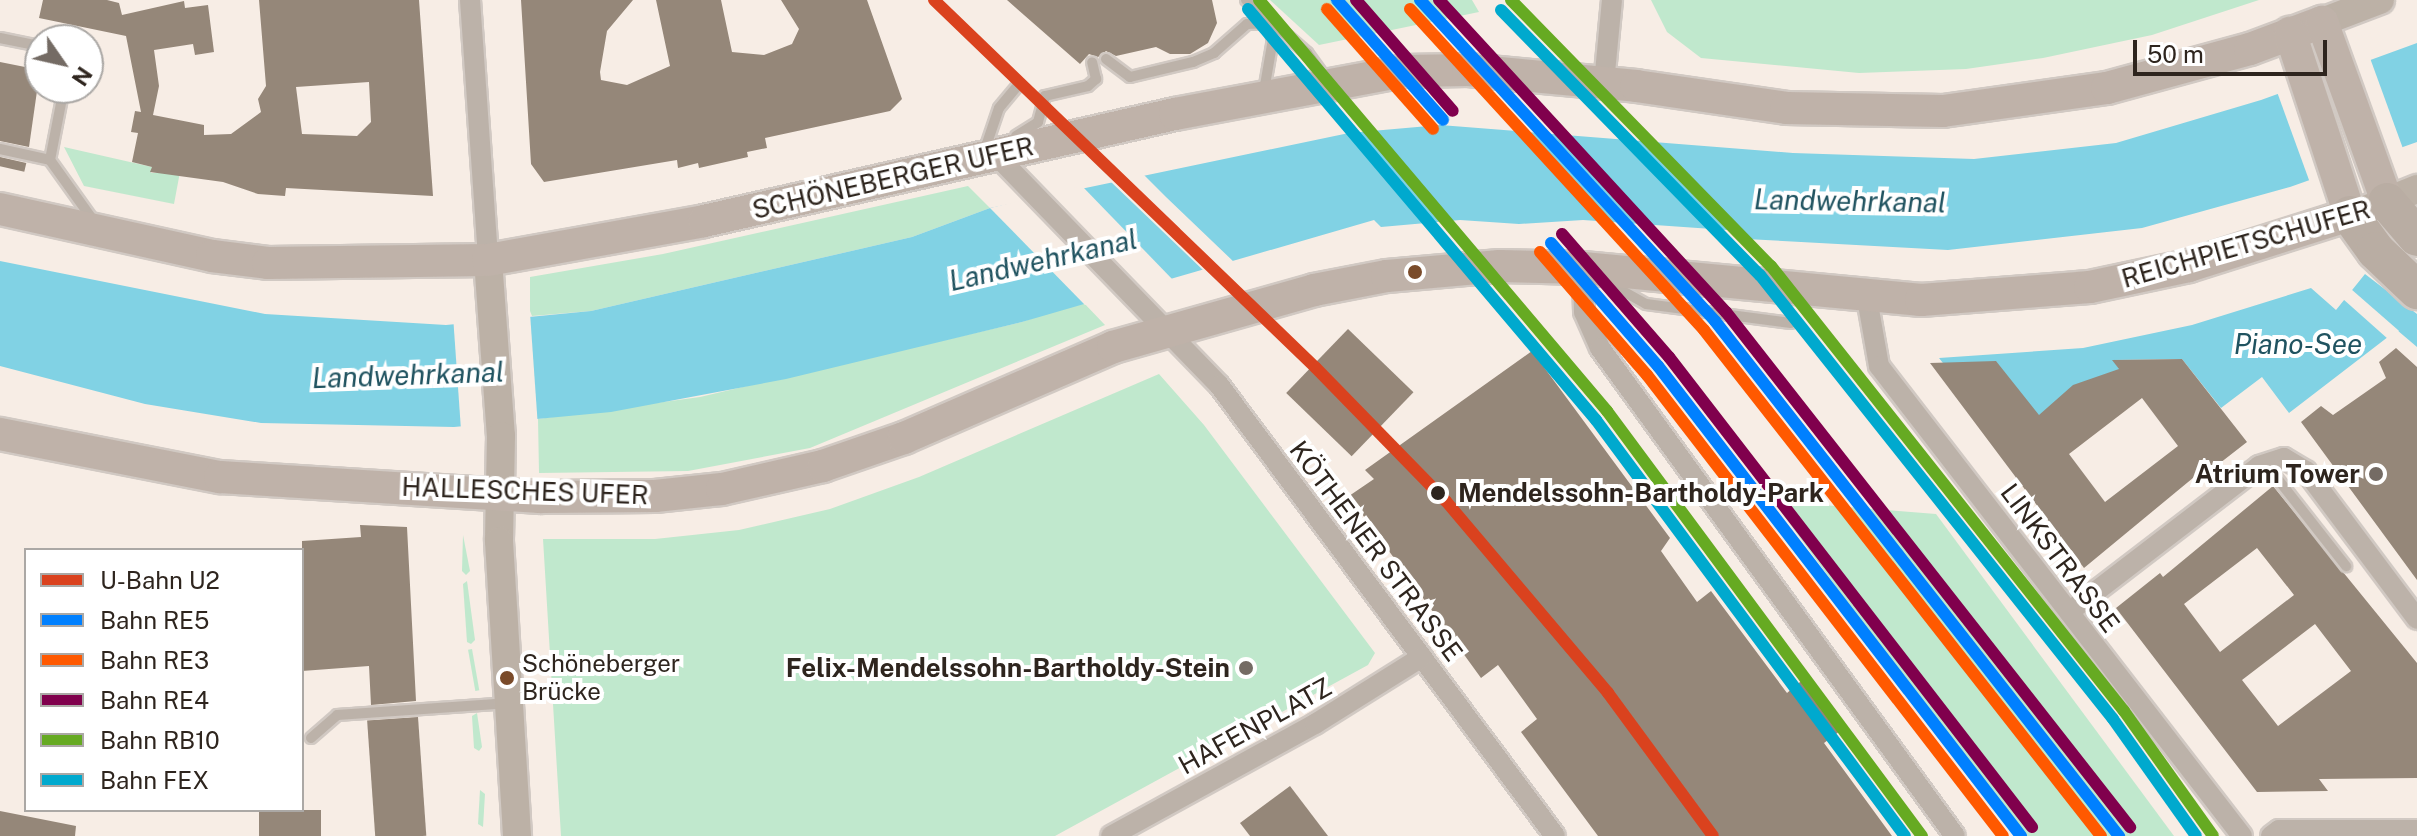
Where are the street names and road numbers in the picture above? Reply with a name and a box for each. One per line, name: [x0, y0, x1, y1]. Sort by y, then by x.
street label: SCHÖNEBERGER UFER: [749, 130, 1037, 226]
street label: REICHPIETSCHUFER: [2118, 194, 2374, 294]
street label: KÖTHENER STRASSE: [1283, 435, 1469, 667]
street label: HALLESCHES UFER: [401, 471, 649, 511]
street label: LINKSTRASSE: [1994, 477, 2126, 639]
street label: HAFENPLATZ: [1173, 671, 1337, 781]

